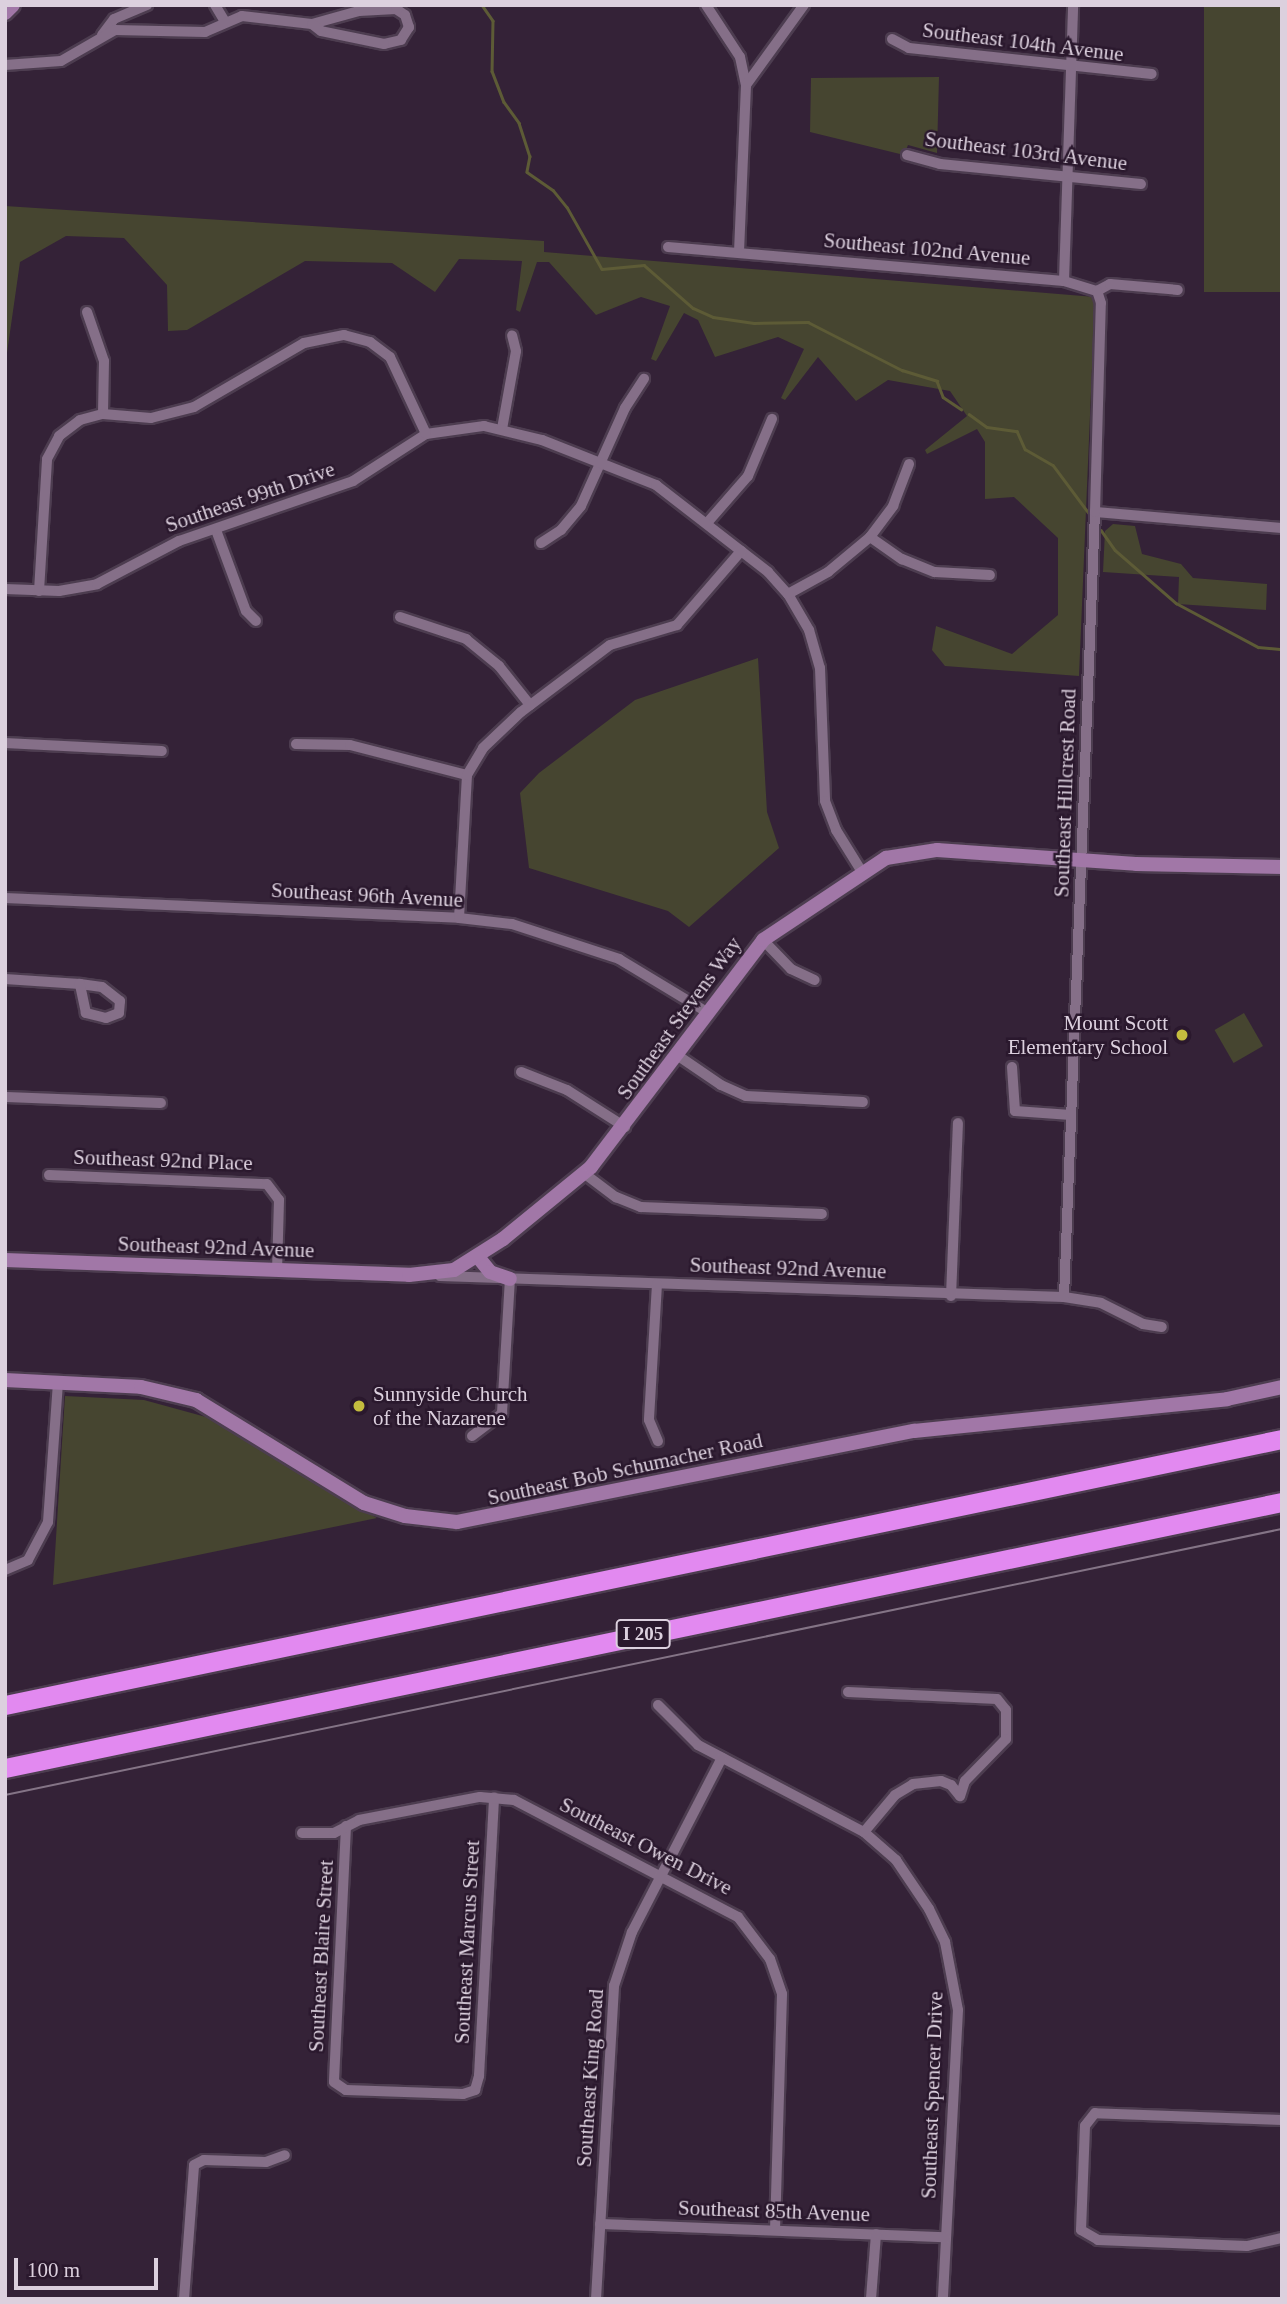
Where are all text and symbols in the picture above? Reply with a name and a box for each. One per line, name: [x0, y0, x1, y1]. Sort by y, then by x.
street label: Southeast 104th Avenue: [920, 17, 1126, 67]
street label: Southeast 103rd Avenue: [923, 126, 1129, 176]
street label: Southeast 102nd Avenue: [822, 227, 1032, 271]
street label: Southeast 99th Drive: [162, 456, 338, 538]
street label: Southeast Hillcrest Road: [1049, 688, 1081, 898]
street label: Southeast 96th Avenue: [270, 877, 464, 913]
street label: Southeast Stevens Way: [611, 932, 747, 1104]
place label: Mount Scott Elementary School: [1008, 1010, 1168, 1060]
marker: Mount Scott Elementary School: [1174, 1027, 1190, 1043]
street label: Southeast 92nd Place: [73, 1144, 253, 1176]
street label: Southeast 92nd Avenue: [117, 1231, 315, 1263]
street label: Southeast 92nd Avenue: [689, 1252, 887, 1284]
place label: Sunnyside Church of the Nazarene: [373, 1381, 528, 1431]
marker: Sunnyside Church of the Nazarene: [351, 1398, 367, 1414]
street label: Southeast Bob Schumacher Road: [485, 1428, 765, 1510]
road number: I 205: [615, 1618, 671, 1650]
street label: Southeast Owen Drive: [556, 1792, 736, 1900]
street label: Southeast Marcus Street: [449, 1839, 485, 2045]
street label: Southeast Blaire Street: [303, 1859, 339, 2053]
street label: Southeast King Road: [571, 1988, 609, 2168]
street label: Southeast Spencer Drive: [916, 1991, 948, 2199]
street label: Southeast 85th Avenue: [677, 2195, 871, 2227]
scale bar: [18, 2244, 161, 2288]
text: 100 m: [27, 2258, 80, 2282]

